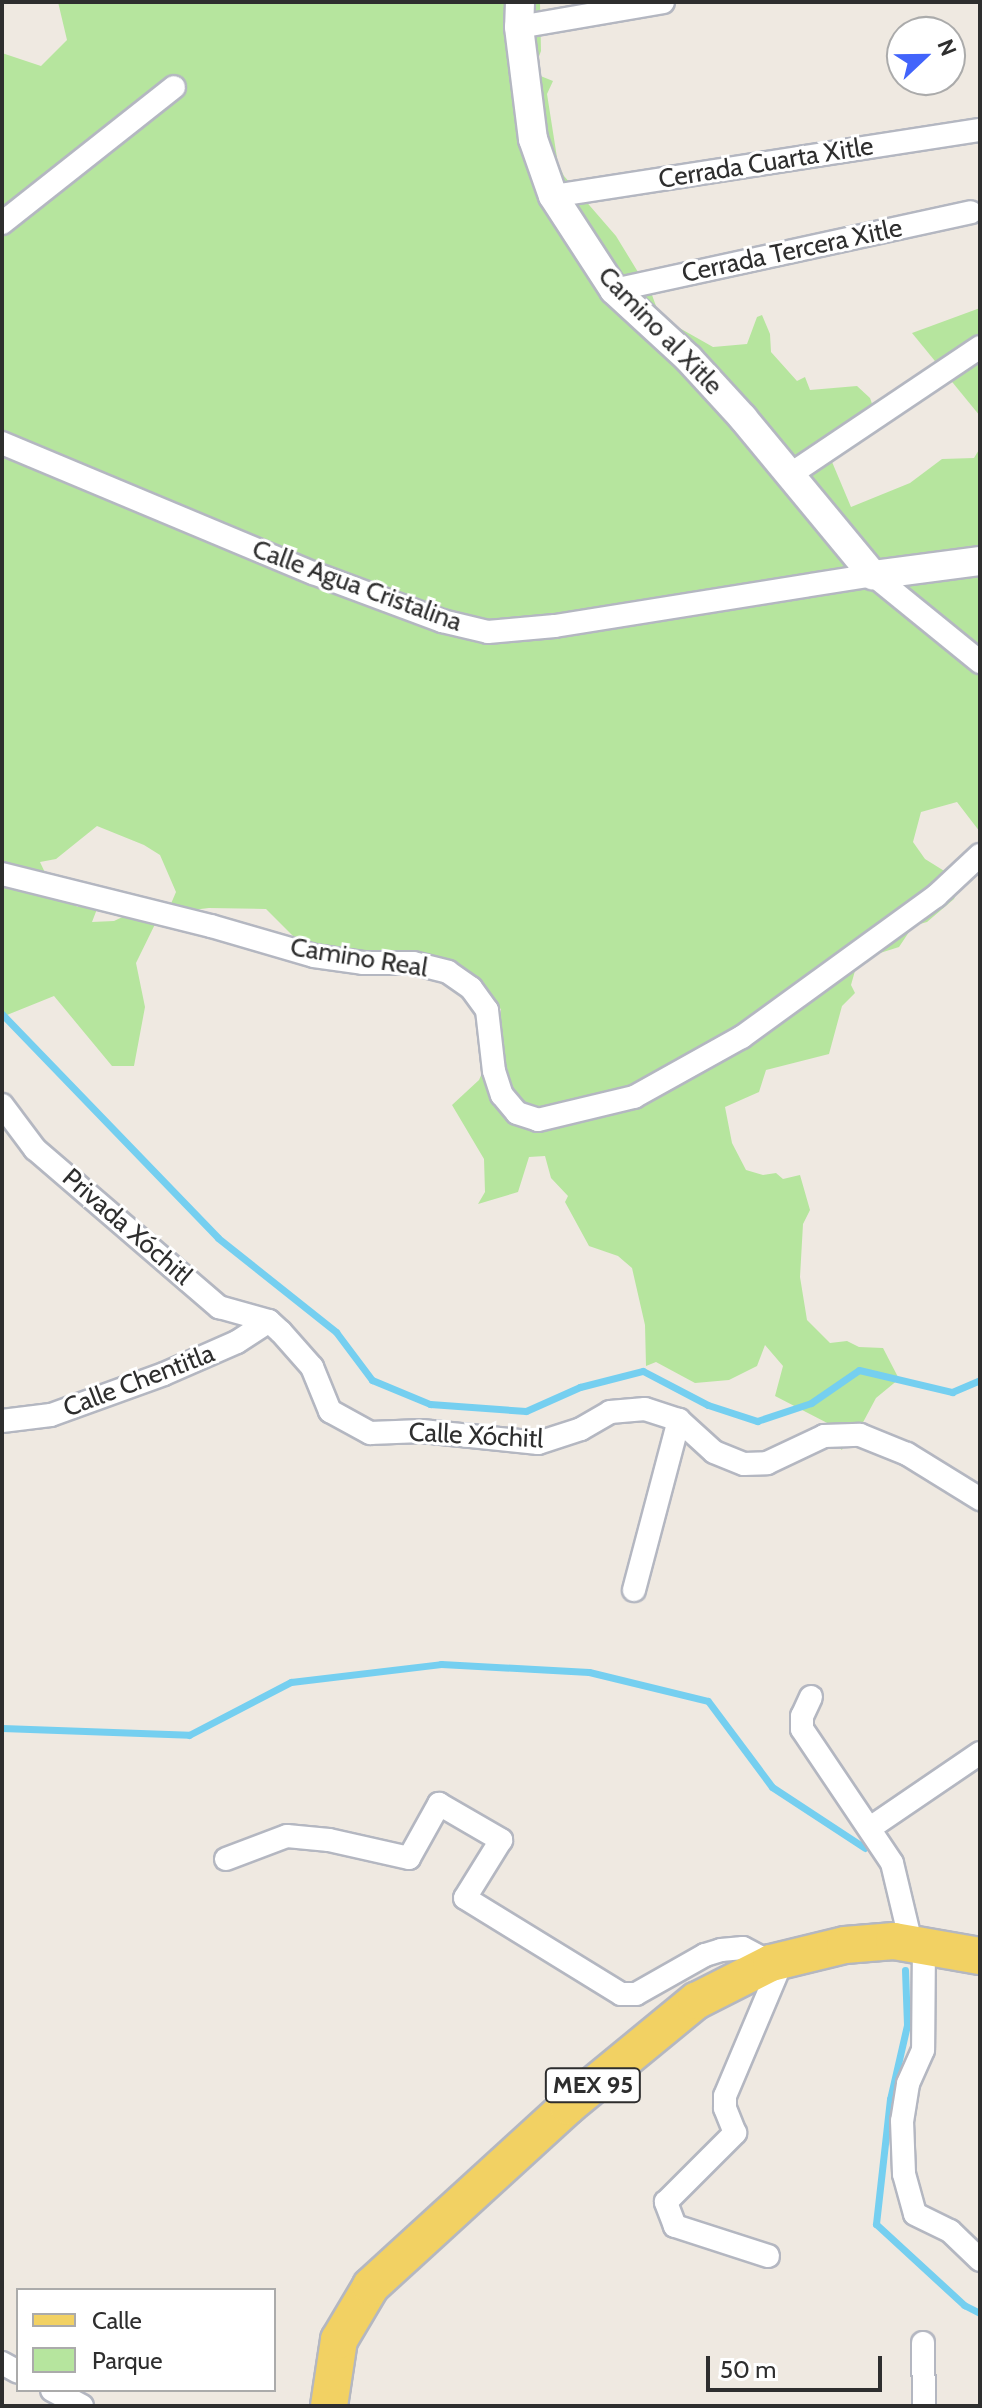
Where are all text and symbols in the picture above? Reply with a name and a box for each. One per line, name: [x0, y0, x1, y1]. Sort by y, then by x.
north arrow: [886, 16, 966, 96]
text: N: [931, 35, 962, 60]
street label: Cerrada Cuarta Xitle: [656, 131, 876, 195]
street label: Cerrada Tercera Xitle: [679, 212, 905, 290]
street label: Camino al Xitle: [591, 261, 729, 401]
street label: Calle Agua Cristalina: [248, 534, 466, 638]
street label: Camino Real: [288, 932, 430, 984]
street label: Privada Xóchitl: [56, 1162, 198, 1292]
street label: Calle Chentitla: [59, 1338, 219, 1424]
street label: Calle Xóchitl: [408, 1417, 544, 1455]
road number: MEX 95: [543, 2065, 643, 2105]
legend: [16, 2288, 276, 2392]
text: Calle: [92, 2306, 142, 2335]
scale bar: [710, 2340, 886, 2390]
text: Parque: [92, 2346, 162, 2375]
text: 50 m: [720, 2355, 776, 2384]

